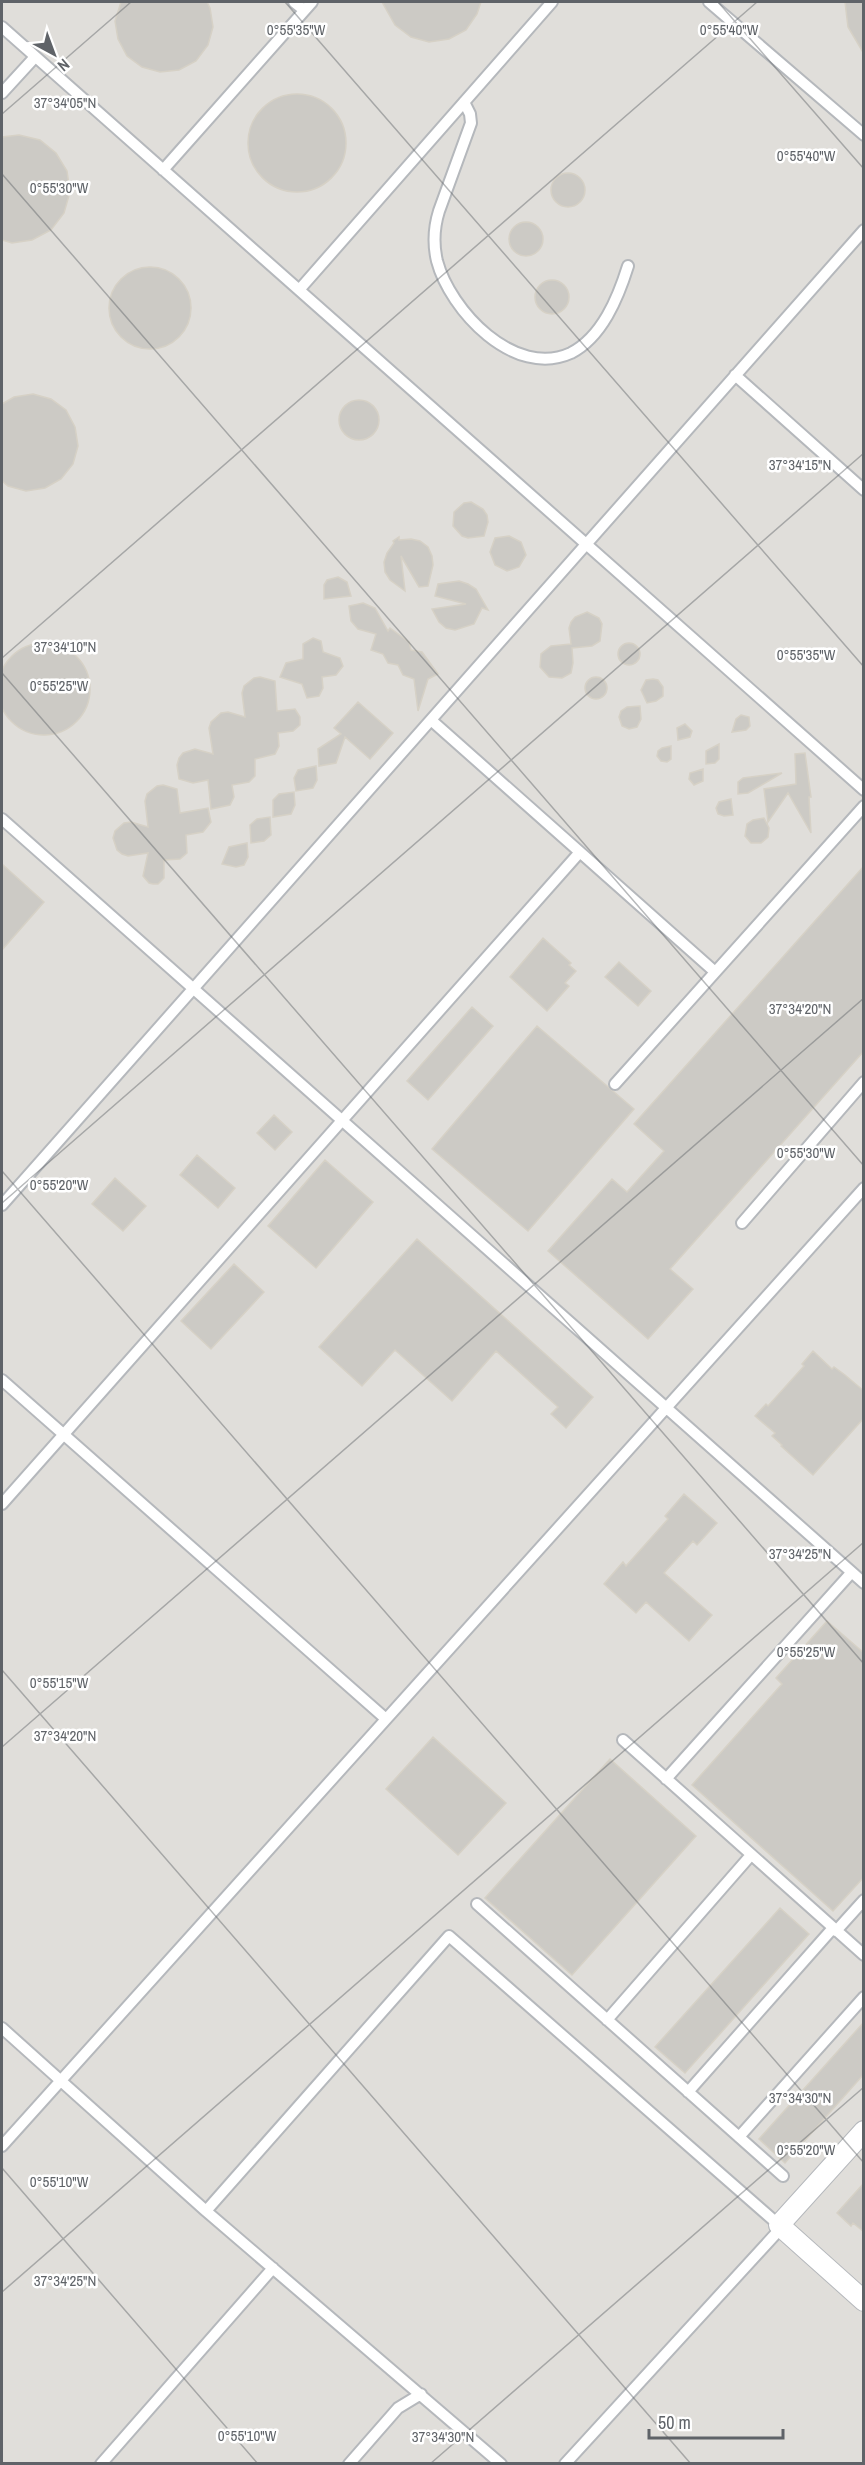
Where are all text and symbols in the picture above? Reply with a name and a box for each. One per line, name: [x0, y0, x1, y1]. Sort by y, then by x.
text: 0°55'35"W: [267, 19, 326, 40]
text: 0°55'40"W: [700, 19, 759, 40]
north arrow: [24, 24, 84, 84]
text: N: [53, 54, 75, 77]
text: 37°34'05"N: [34, 92, 96, 113]
text: 0°55'40"W: [777, 145, 836, 166]
text: 0°55'30"W: [30, 177, 89, 198]
text: 37°34'15"N: [769, 454, 831, 475]
text: 37°34'10"N: [34, 636, 96, 657]
text: 0°55'35"W: [777, 644, 836, 665]
text: 0°55'25"W: [30, 675, 89, 696]
text: 37°34'20"N: [769, 998, 831, 1019]
text: 0°55'30"W: [777, 1142, 836, 1163]
text: 0°55'20"W: [30, 1174, 89, 1195]
text: 37°34'25"N: [769, 1543, 831, 1564]
text: 0°55'25"W: [777, 1641, 836, 1662]
text: 0°55'15"W: [30, 1672, 89, 1693]
text: 37°34'20"N: [34, 1725, 96, 1746]
text: 37°34'30"N: [769, 2087, 831, 2108]
text: 0°55'20"W: [777, 2139, 836, 2160]
text: 0°55'10"W: [30, 2171, 89, 2192]
text: 37°34'25"N: [34, 2270, 96, 2291]
scale bar: [649, 2402, 782, 2440]
text: 50 m: [658, 2410, 691, 2435]
text: 0°55'10"W: [218, 2425, 277, 2446]
text: 37°34'30"N: [412, 2426, 474, 2447]

